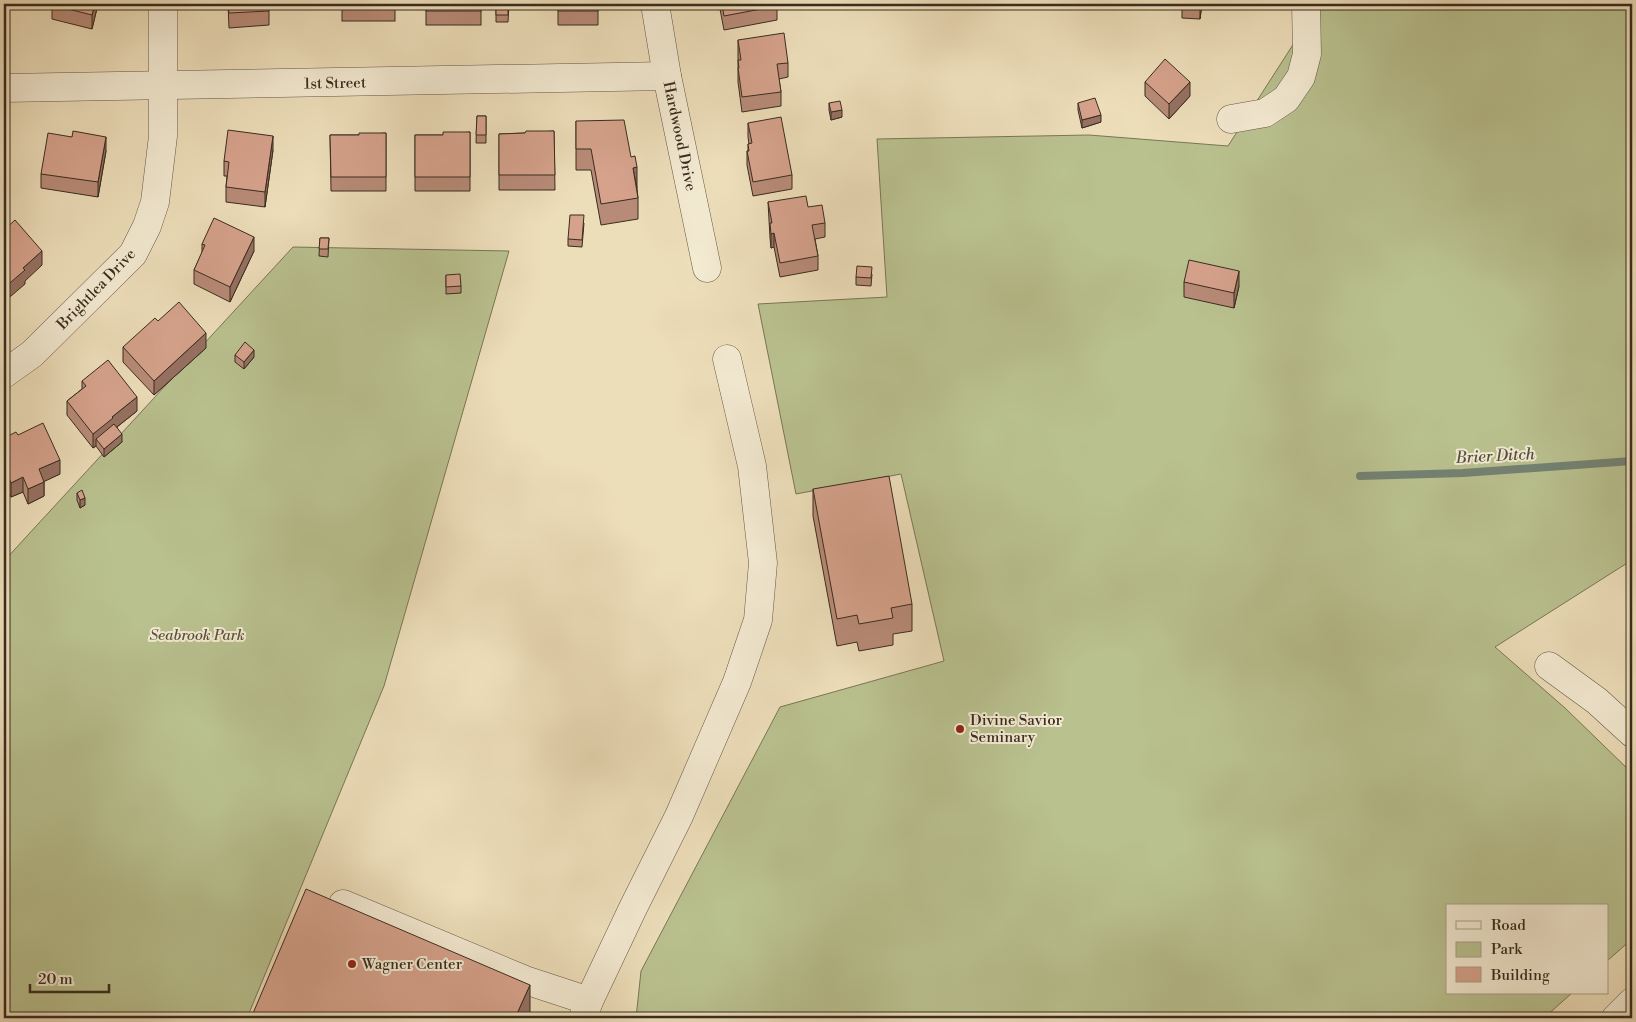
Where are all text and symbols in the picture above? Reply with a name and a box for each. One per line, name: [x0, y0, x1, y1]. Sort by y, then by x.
street label: 1st Street: [304, 73, 367, 94]
street label: Hardwood Drive: [659, 80, 700, 193]
street label: Brightlea Drive: [52, 245, 140, 335]
water label: Brier Ditch: [1454, 444, 1535, 468]
park label: Seabrook Park: [149, 626, 245, 645]
place label: Divine Savior Seminary: [970, 711, 1063, 747]
marker: Divine Savior Seminary: [954, 723, 966, 735]
legend: [1446, 904, 1608, 994]
text: Road: [1491, 916, 1526, 935]
text: Park: [1491, 940, 1523, 959]
place label: Wagner Center: [361, 955, 463, 974]
marker: Wagner Center: [346, 958, 358, 970]
scale bar: [30, 962, 109, 994]
text: Building: [1490, 966, 1550, 985]
text: 20 m: [38, 970, 73, 989]

